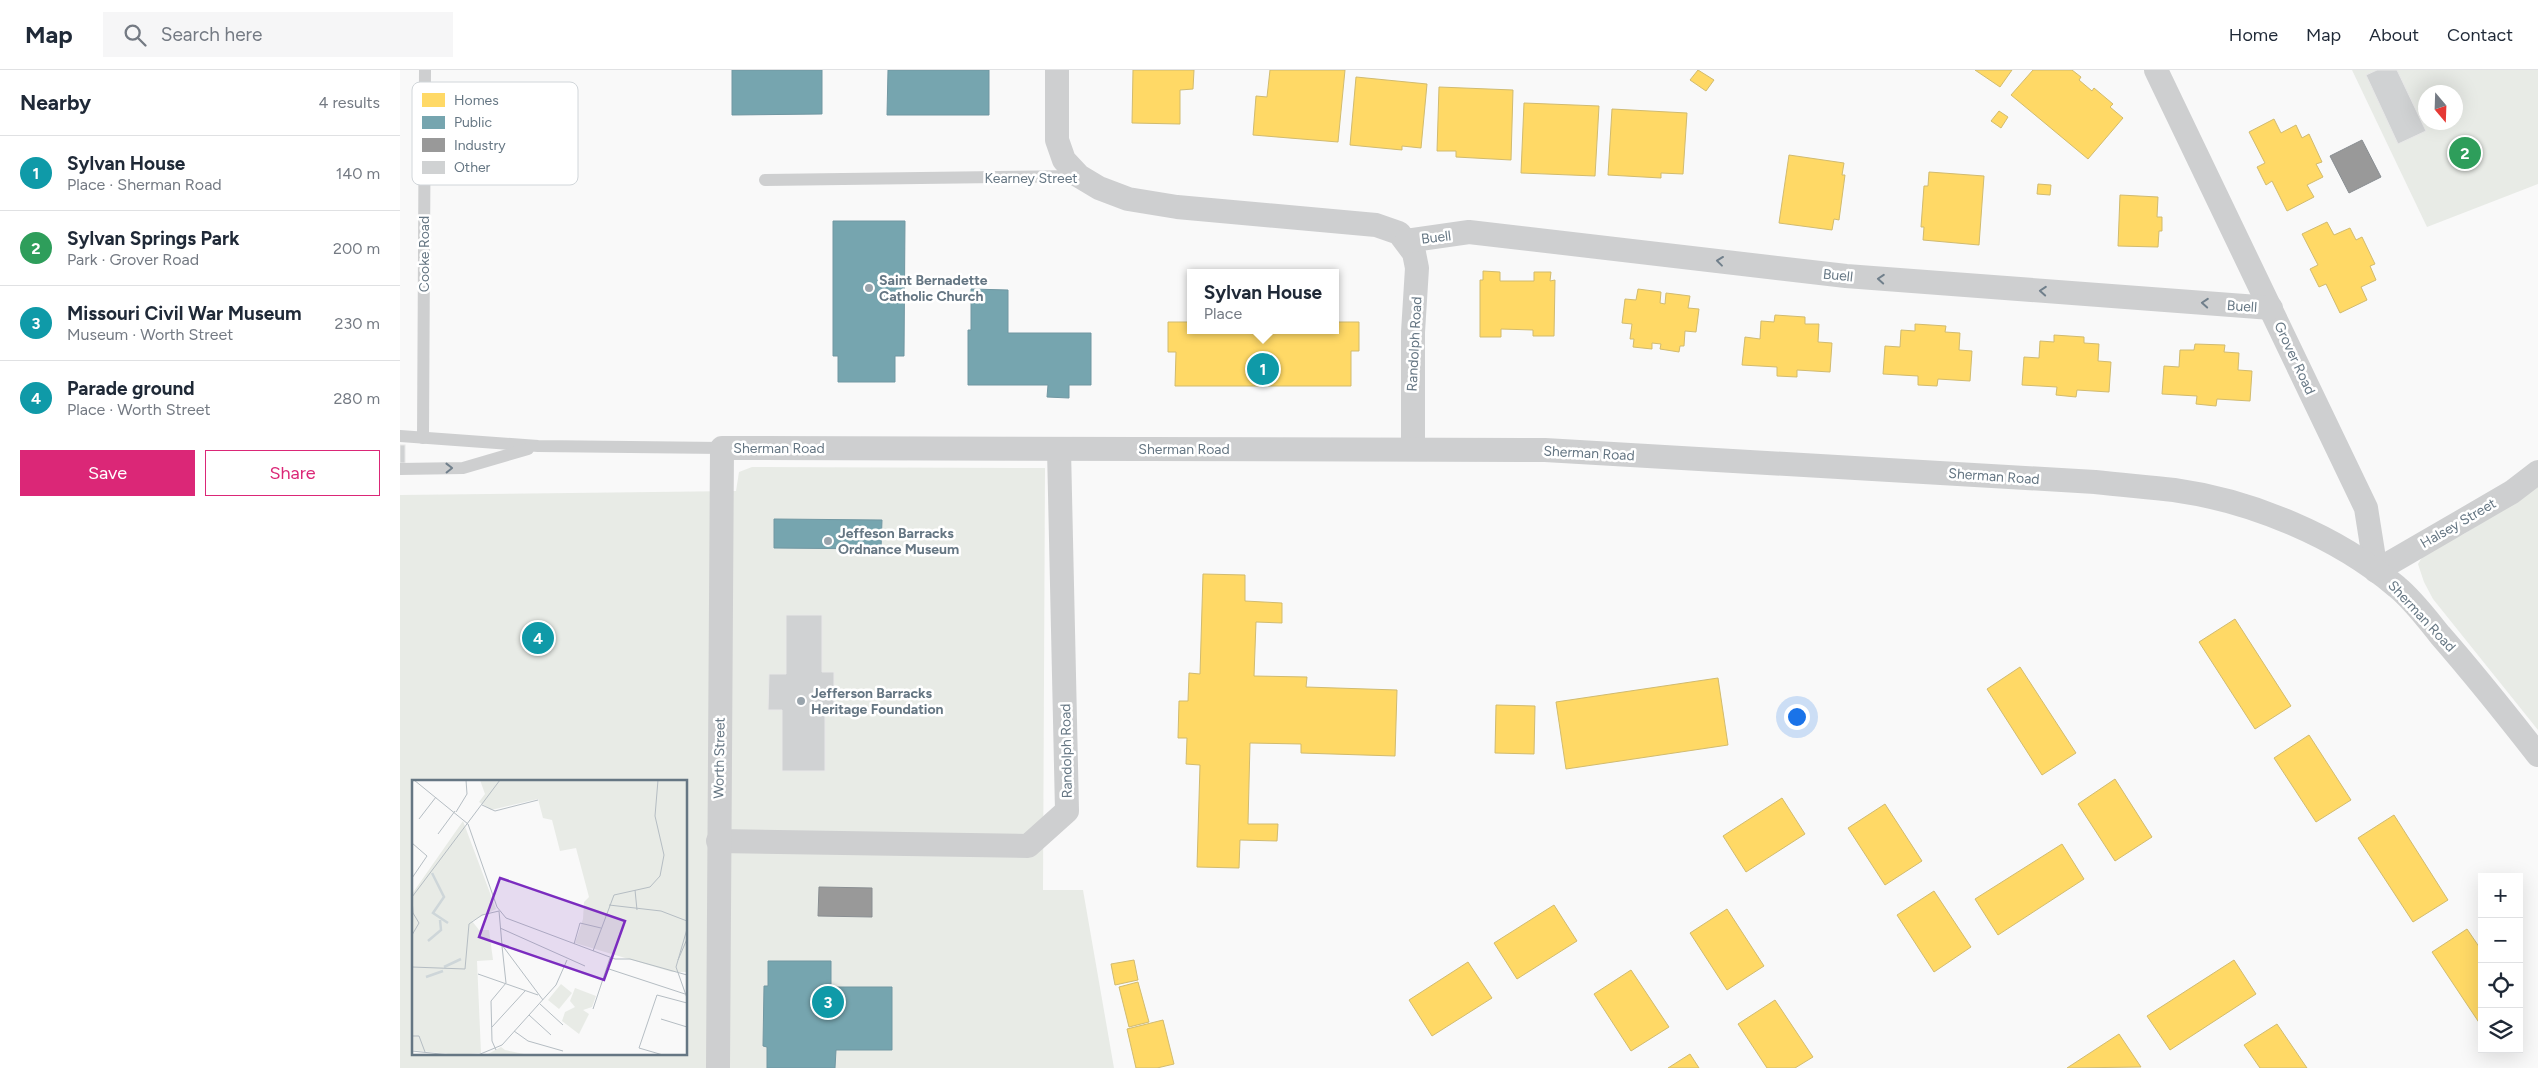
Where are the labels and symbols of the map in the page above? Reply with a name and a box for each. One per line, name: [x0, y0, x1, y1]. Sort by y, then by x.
legend: [412, 82, 578, 185]
north arrow: [2418, 85, 2463, 130]
text: Homes: [454, 92, 499, 109]
text: Public: [454, 114, 492, 131]
pin: 2: [2449, 134, 2481, 172]
text: Industry: [454, 137, 506, 154]
text: Other: [454, 159, 491, 176]
street label: Kearney Street: [984, 170, 1078, 187]
street label: Cooke Road: [416, 216, 433, 292]
street label: Buell: [1420, 227, 1452, 248]
one-way arrow: [1715, 256, 1723, 267]
street label: Buell: [1822, 265, 1854, 286]
place label: Saint Bernadette Catholic Church: [879, 272, 988, 305]
one-way arrow: [1877, 274, 1885, 285]
marker: Saint Bernadette Catholic Church: [863, 282, 875, 294]
one-way arrow: [2039, 286, 2047, 297]
street label: Randolph Road: [1404, 296, 1425, 392]
street label: Buell: [2226, 297, 2258, 316]
one-way arrow: [2201, 298, 2209, 309]
street label: Grover Road: [2270, 319, 2319, 397]
pin: 1: [1247, 350, 1279, 388]
street label: Sherman Road: [733, 440, 825, 457]
street label: Sherman Road: [1138, 441, 1230, 458]
street label: Sherman Road: [1543, 443, 1635, 464]
one-way arrow: [445, 463, 453, 474]
street label: Sherman Road: [1948, 465, 2040, 488]
street label: Halsey Street: [2417, 495, 2499, 552]
place label: Jeffeson Barracks Ordnance Museum: [838, 525, 959, 558]
marker: Jeffeson Barracks Ordnance Museum: [822, 535, 834, 547]
street label: Sherman Road: [2384, 577, 2459, 656]
pin: 4: [522, 619, 554, 657]
place label: Jefferson Barracks Heritage Foundation: [811, 685, 944, 718]
marker: Jefferson Barracks Heritage Foundation: [795, 695, 807, 707]
street label: Randolph Road: [1057, 703, 1076, 799]
your location: [1784, 704, 1810, 730]
street label: Worth Street: [710, 717, 729, 799]
inset map: [412, 780, 688, 1056]
pin: 3: [812, 983, 844, 1021]

